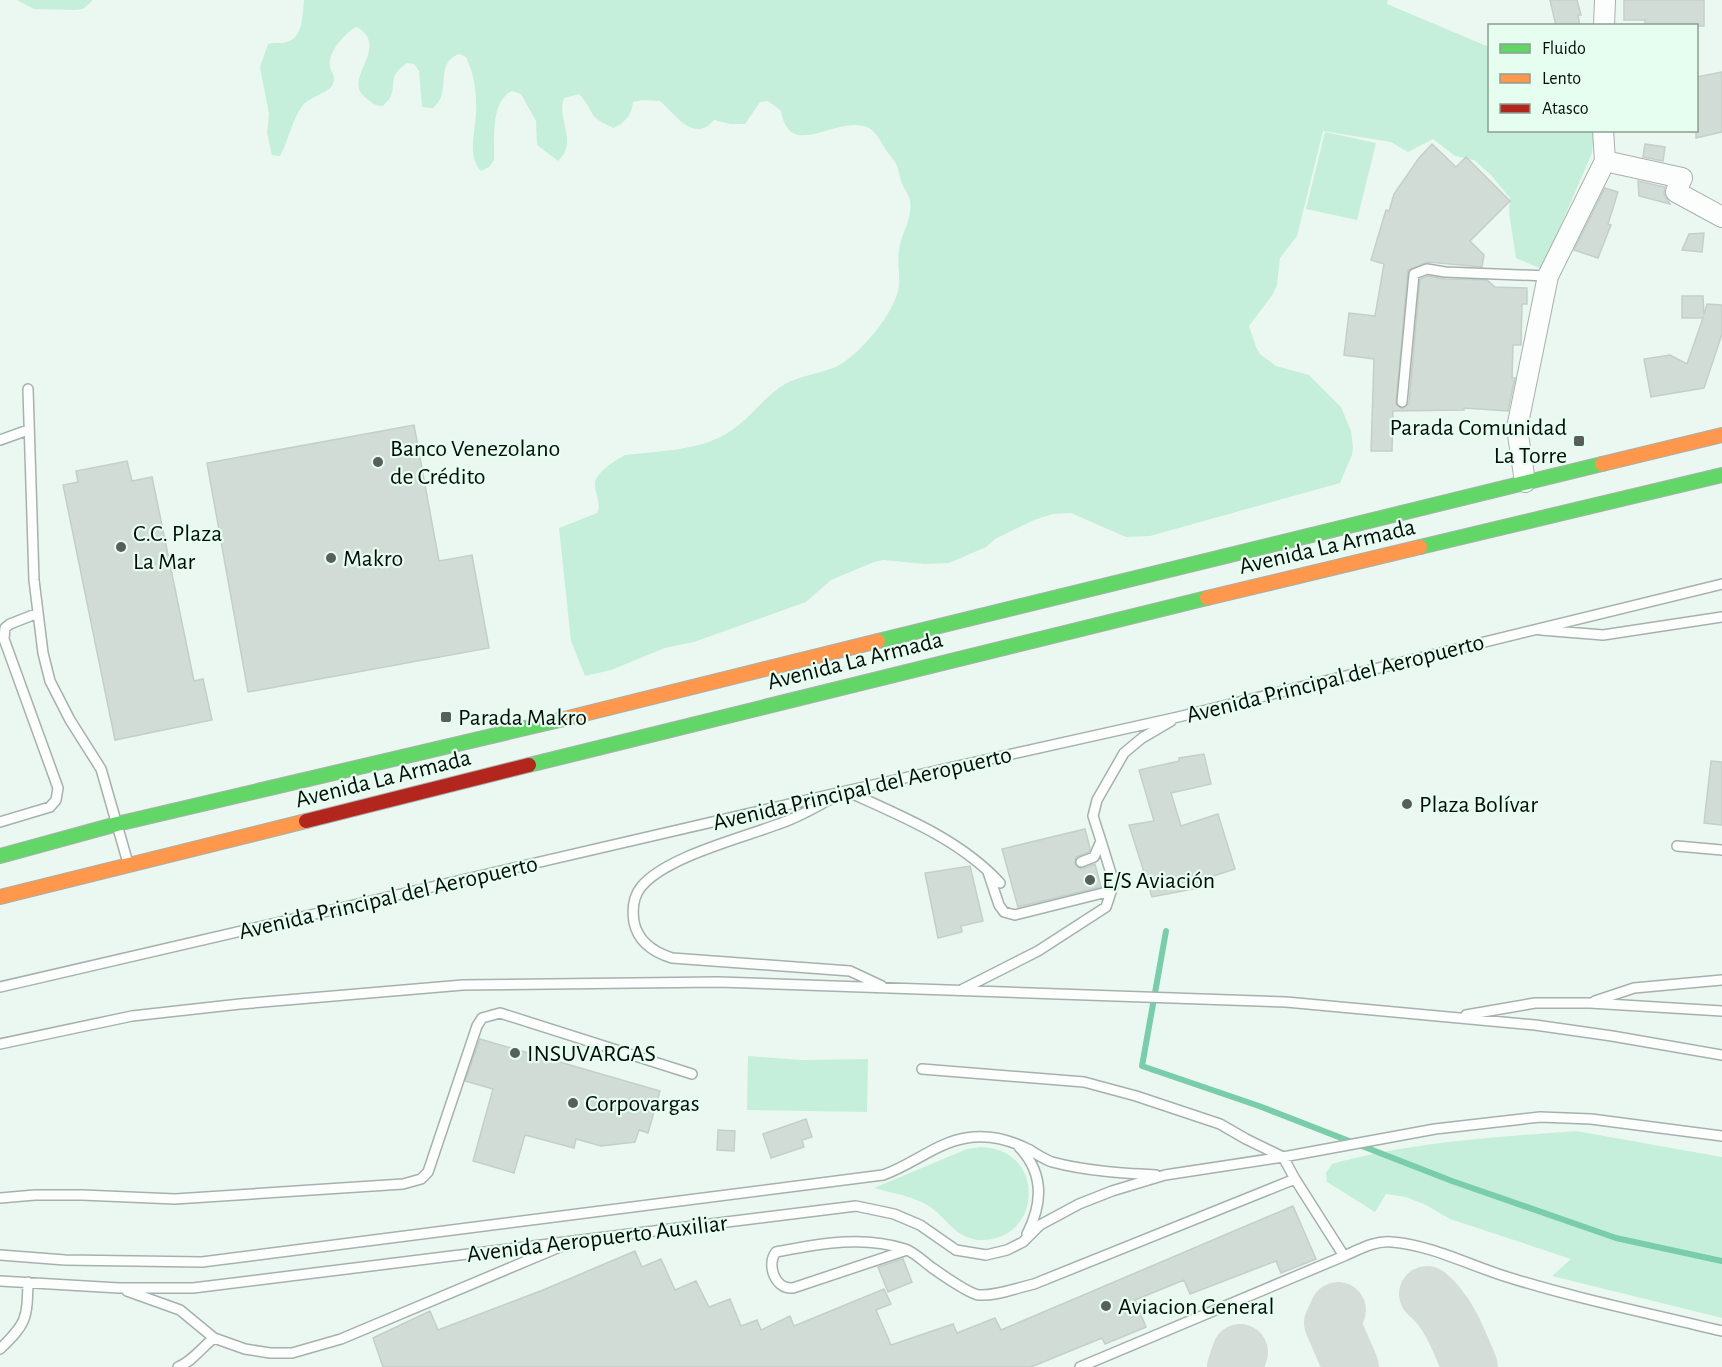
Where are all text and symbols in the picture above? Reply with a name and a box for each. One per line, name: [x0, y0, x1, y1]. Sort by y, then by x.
legend: [1488, 24, 1698, 132]
text: Fluido: [1542, 40, 1586, 58]
text: Lento: [1542, 70, 1581, 88]
text: Atasco: [1542, 100, 1589, 118]
place label: Parada Comunidad La Torre: [1389, 416, 1567, 468]
marker: Parada Comunidad La Torre: [1572, 434, 1586, 448]
place label: Banco Venezolano de Crédito: [390, 437, 560, 489]
marker: Banco Venezolano de Crédito: [371, 455, 385, 469]
street label: Avenida La Armada: [1237, 515, 1418, 579]
place label: C.C. Plaza La Mar: [133, 522, 222, 574]
marker: C.C. Plaza La Mar: [114, 540, 128, 554]
place label: Makro: [343, 547, 403, 571]
marker: Makro: [324, 551, 338, 565]
street label: Avenida La Armada: [765, 628, 946, 694]
street label: Avenida Principal del Aeropuerto: [1184, 630, 1487, 728]
place label: Parada Makro: [458, 706, 587, 730]
marker: Parada Makro: [439, 710, 453, 724]
street label: Avenida Principal del Aeropuerto: [710, 743, 1014, 835]
street label: Avenida La Armada: [293, 746, 474, 812]
place label: Plaza Bolívar: [1419, 793, 1538, 817]
marker: Plaza Bolívar: [1400, 797, 1414, 811]
street label: Avenida Principal del Aeropuerto: [236, 852, 540, 944]
place label: E/S Aviación: [1102, 869, 1215, 893]
marker: E/S Aviación: [1083, 873, 1097, 887]
place label: INSUVARGAS: [527, 1042, 656, 1066]
marker: INSUVARGAS: [508, 1046, 522, 1060]
place label: Corpovargas: [585, 1092, 700, 1116]
marker: Corpovargas: [566, 1096, 580, 1110]
street label: Avenida Aeropuerto Auxiliar: [465, 1211, 729, 1267]
place label: Aviacion General: [1118, 1295, 1274, 1319]
marker: Aviacion General: [1099, 1299, 1113, 1313]

